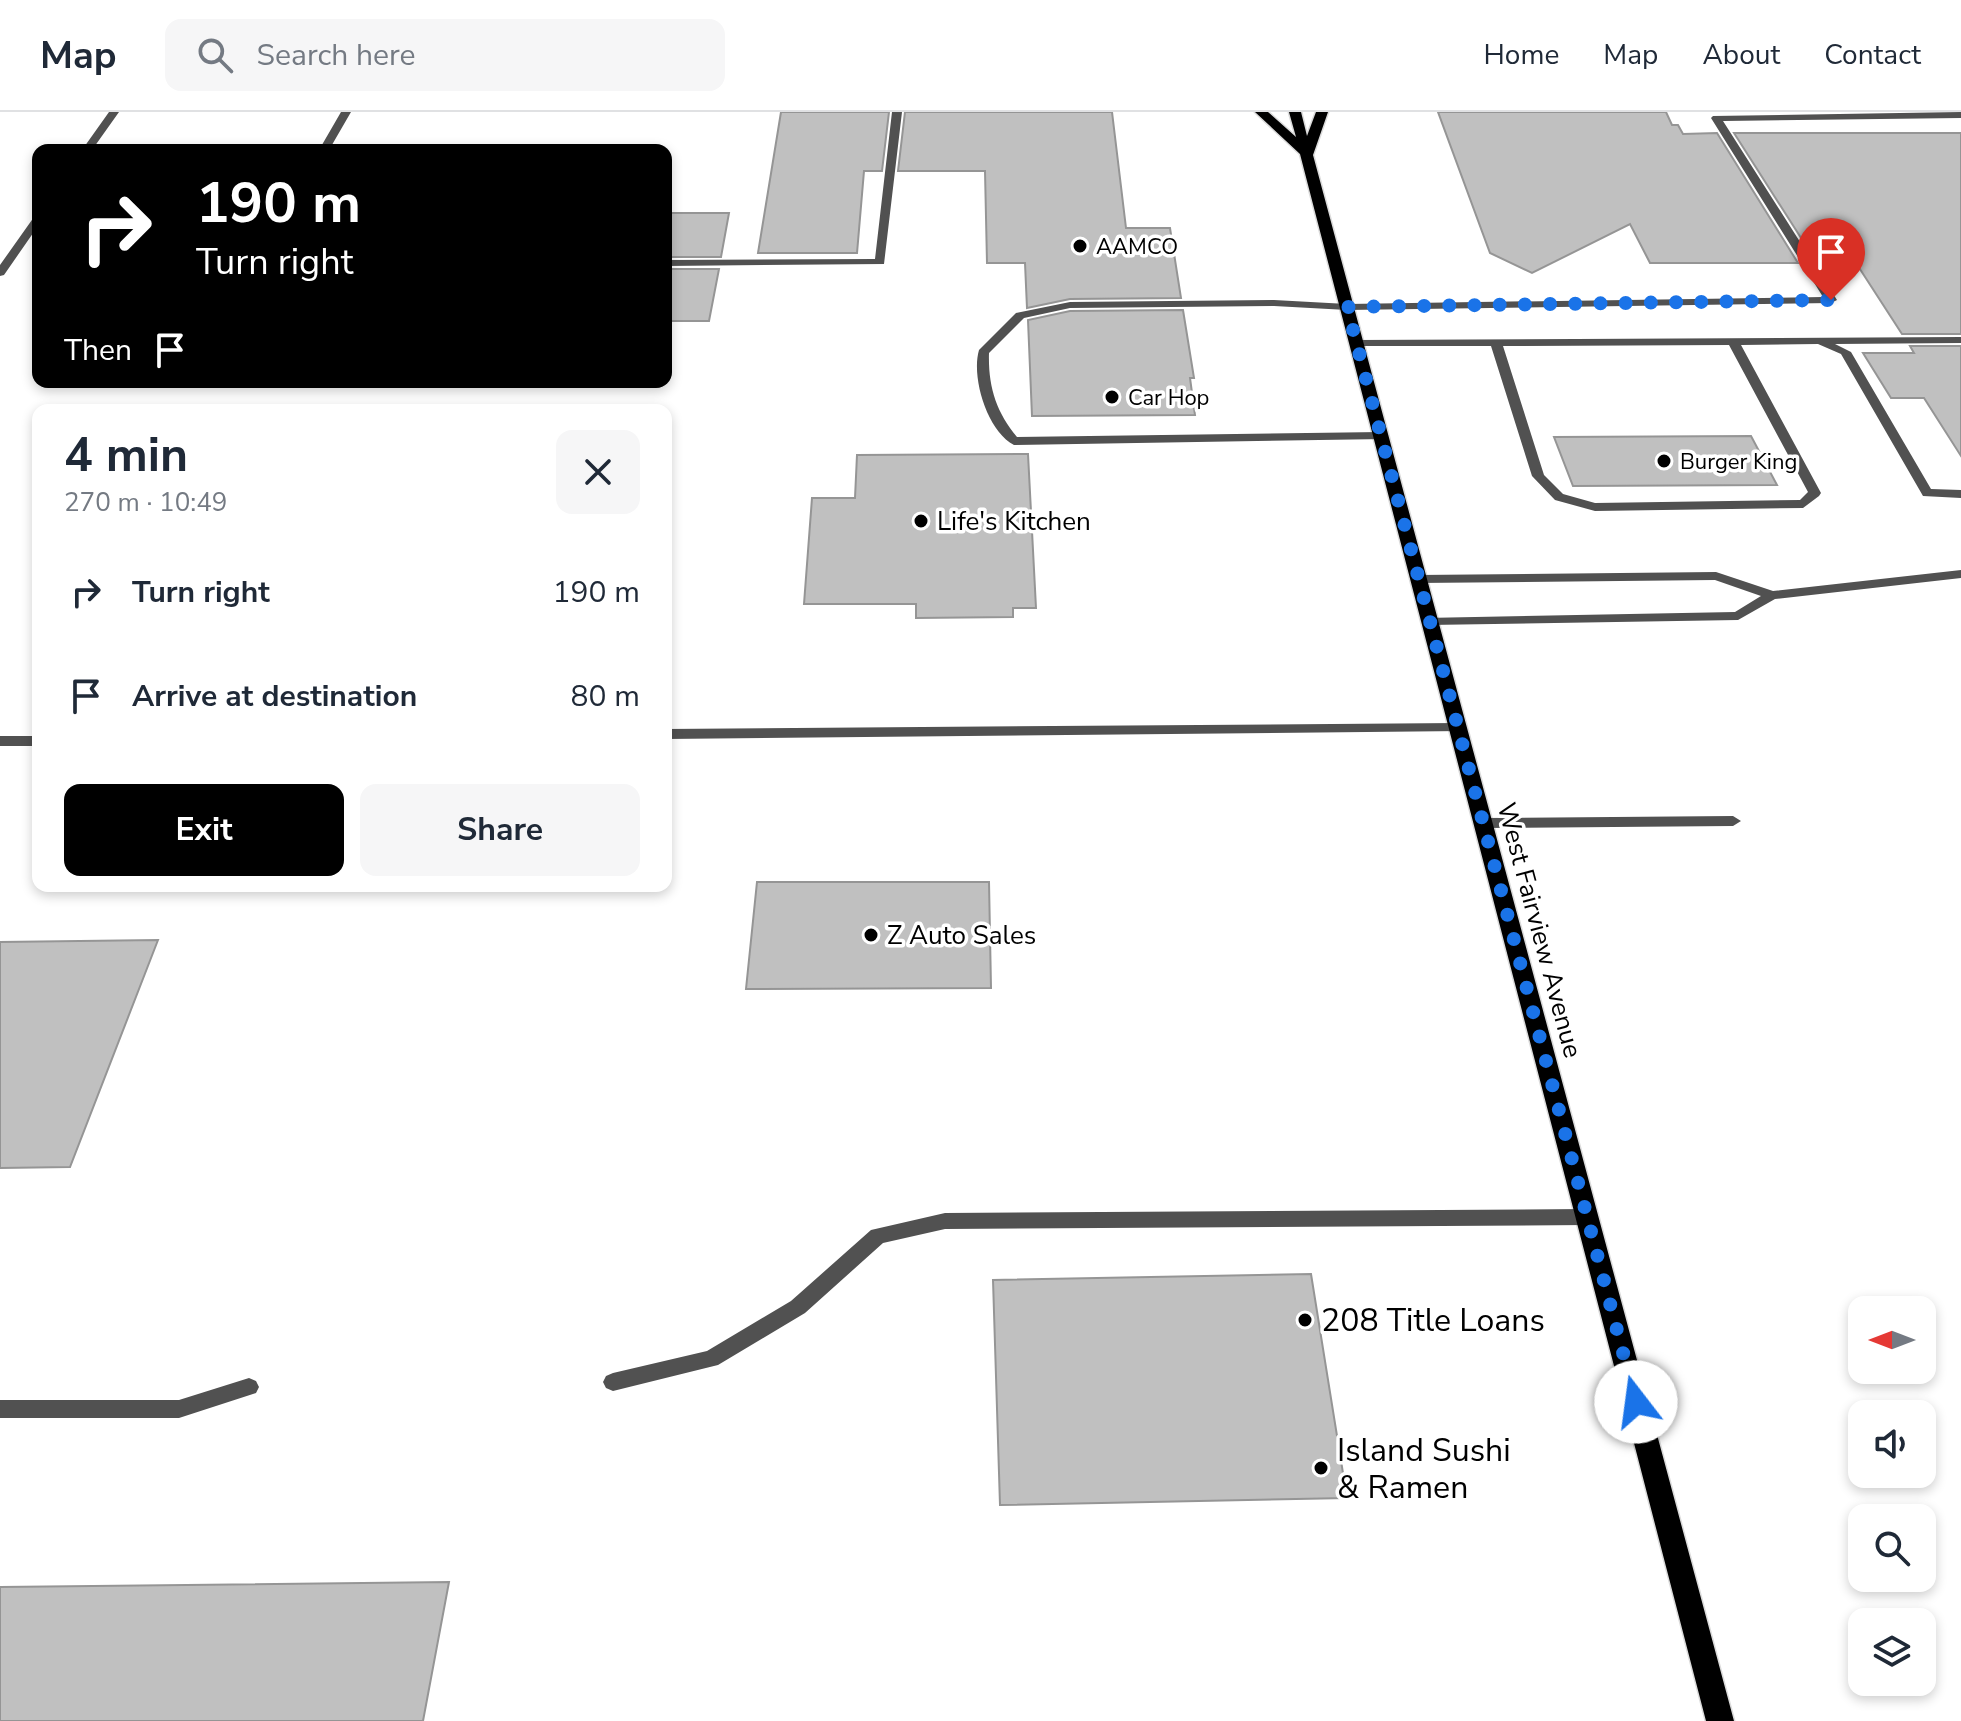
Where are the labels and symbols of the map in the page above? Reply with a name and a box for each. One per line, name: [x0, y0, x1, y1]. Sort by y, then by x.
pin: [1797, 218, 1865, 300]
place label: AAMCO: [1096, 232, 1178, 262]
marker: AAMCO: [1071, 237, 1089, 255]
place label: Car Hop: [1128, 383, 1209, 413]
marker: Car Hop: [1103, 388, 1121, 406]
place label: Burger King: [1680, 447, 1797, 477]
marker: Burger King: [1655, 452, 1673, 470]
place label: Life's Kitchen: [937, 504, 1091, 539]
marker: Life's Kitchen: [912, 512, 930, 530]
street label: West Fairview Avenue: [1489, 799, 1590, 1062]
place label: Z Auto Sales: [887, 918, 1036, 953]
marker: Z Auto Sales: [862, 926, 880, 944]
north arrow: [1848, 1296, 1936, 1384]
place label: 208 Title Loans: [1321, 1299, 1545, 1342]
marker: 208 Title Loans: [1296, 1311, 1314, 1329]
position arrow: [1594, 1360, 1678, 1444]
place label: Island Sushi & Ramen: [1337, 1429, 1511, 1509]
marker: Island Sushi & Ramen: [1312, 1459, 1330, 1477]

